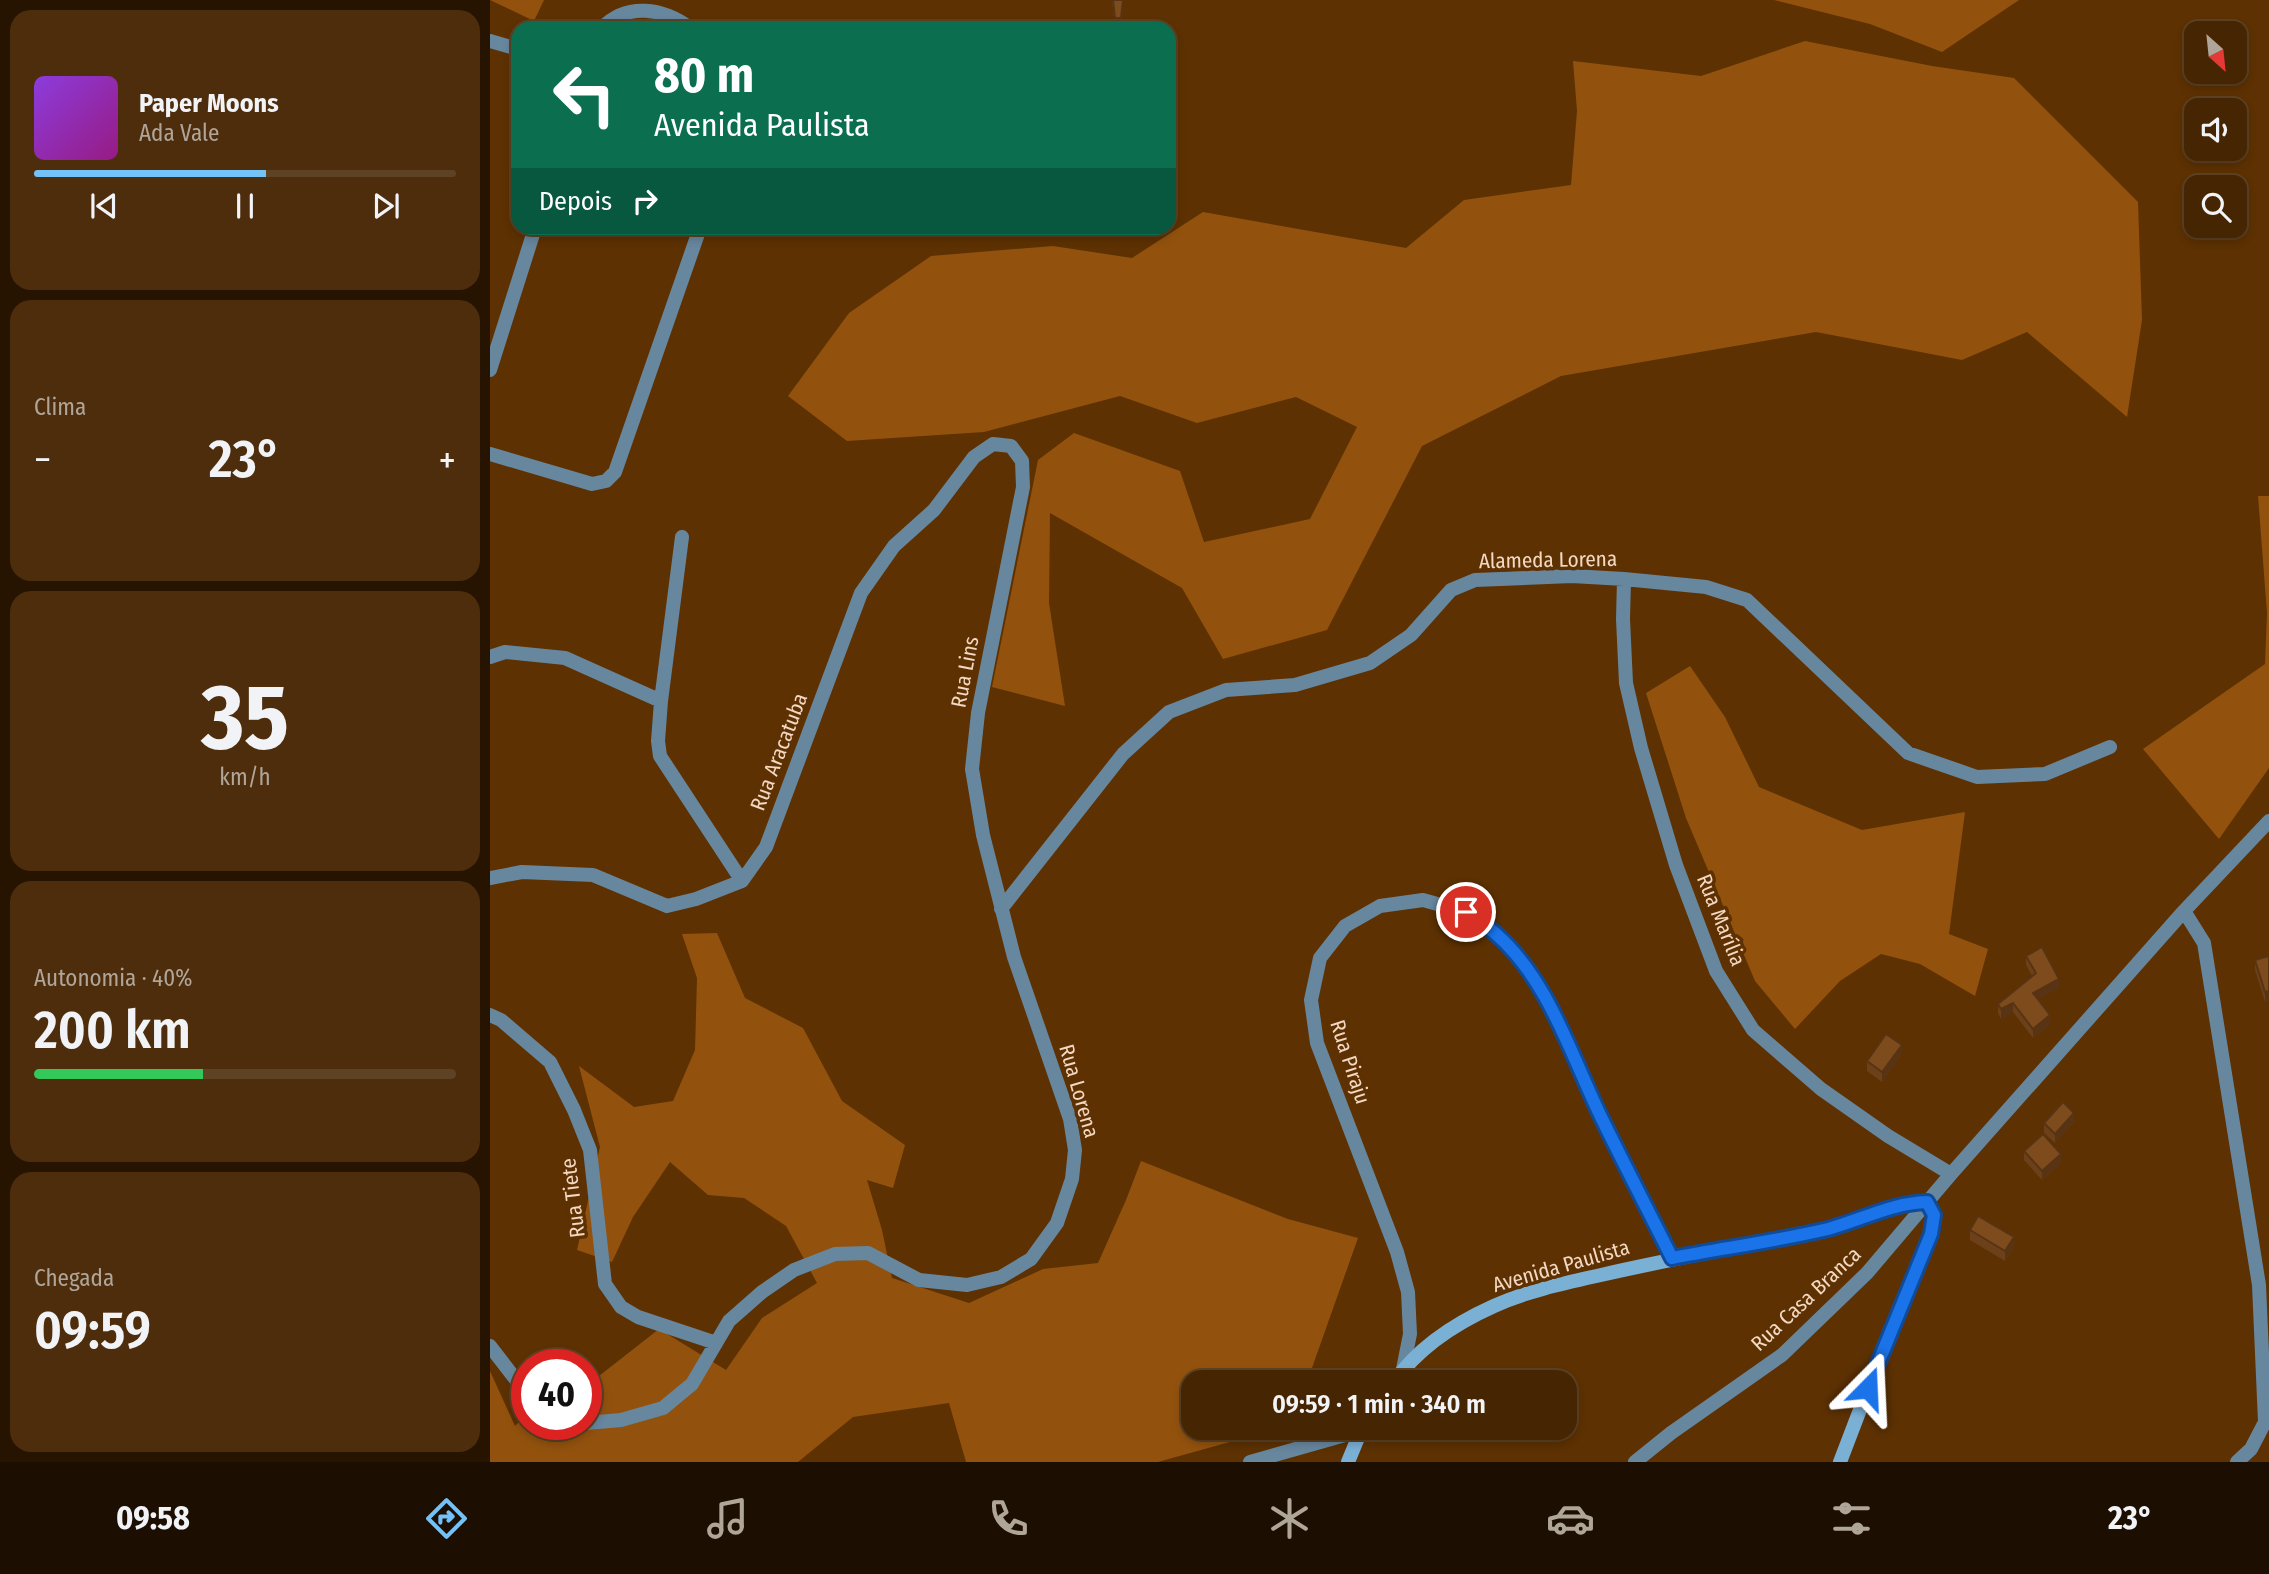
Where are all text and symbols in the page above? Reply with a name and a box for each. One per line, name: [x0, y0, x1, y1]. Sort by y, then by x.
north arrow: [2184, 21, 2247, 84]
map controls: [2184, 21, 2247, 238]
text: 80 m: [654, 46, 754, 105]
icon: left: [539, 49, 630, 140]
text: Paper Moons: [139, 88, 279, 119]
button: sound: [2184, 98, 2247, 161]
text: Avenida Paulista: [654, 106, 870, 144]
text: Ada Vale: [139, 119, 219, 147]
button: search: [2184, 175, 2247, 238]
icon: right: [626, 182, 664, 220]
text: Depois: [539, 186, 612, 217]
icon: previous: [85, 187, 123, 225]
icon: pause: [226, 187, 264, 225]
icon: next: [367, 187, 405, 225]
text: Clima: [34, 393, 86, 421]
text: 23°: [209, 428, 281, 491]
text: −: [34, 437, 51, 483]
text: +: [439, 437, 456, 483]
street label: Alameda Lorena: [1479, 546, 1617, 574]
street label: Rua Lins: [945, 634, 985, 710]
text: 35: [201, 663, 289, 772]
street label: Rua Aracatuba: [745, 690, 813, 814]
text: km/h: [219, 763, 271, 791]
street label: Rua Marília: [1691, 870, 1751, 970]
pin: [1436, 882, 1496, 942]
icon: arrive: [1447, 893, 1485, 931]
text: Autonomia · 40%: [34, 964, 192, 992]
text: 200 km: [34, 999, 191, 1062]
street label: Rua Piraju: [1324, 1017, 1376, 1107]
street label: Rua Lorena: [1053, 1041, 1105, 1141]
street label: Rua Tiete: [555, 1157, 591, 1239]
street label: Avenida Paulista: [1489, 1234, 1633, 1298]
street label: Rua Casa Branca: [1746, 1241, 1866, 1357]
text: Chegada: [34, 1264, 114, 1292]
text: 09:59: [34, 1299, 151, 1362]
speed limit sign: 40: [511, 1349, 602, 1440]
position arrow: [1831, 1351, 1905, 1425]
text: 09:59 · 1 min · 340 m: [1272, 1389, 1486, 1420]
icon: directions: [422, 1494, 471, 1543]
icon: music: [703, 1494, 752, 1543]
icon: phone: [984, 1494, 1033, 1543]
icon: climate: [1265, 1494, 1314, 1543]
icon: car: [1546, 1494, 1595, 1543]
icon: filters: [1827, 1494, 1876, 1543]
text: 09:58: [116, 1499, 190, 1537]
text: 23°: [2108, 1499, 2153, 1537]

